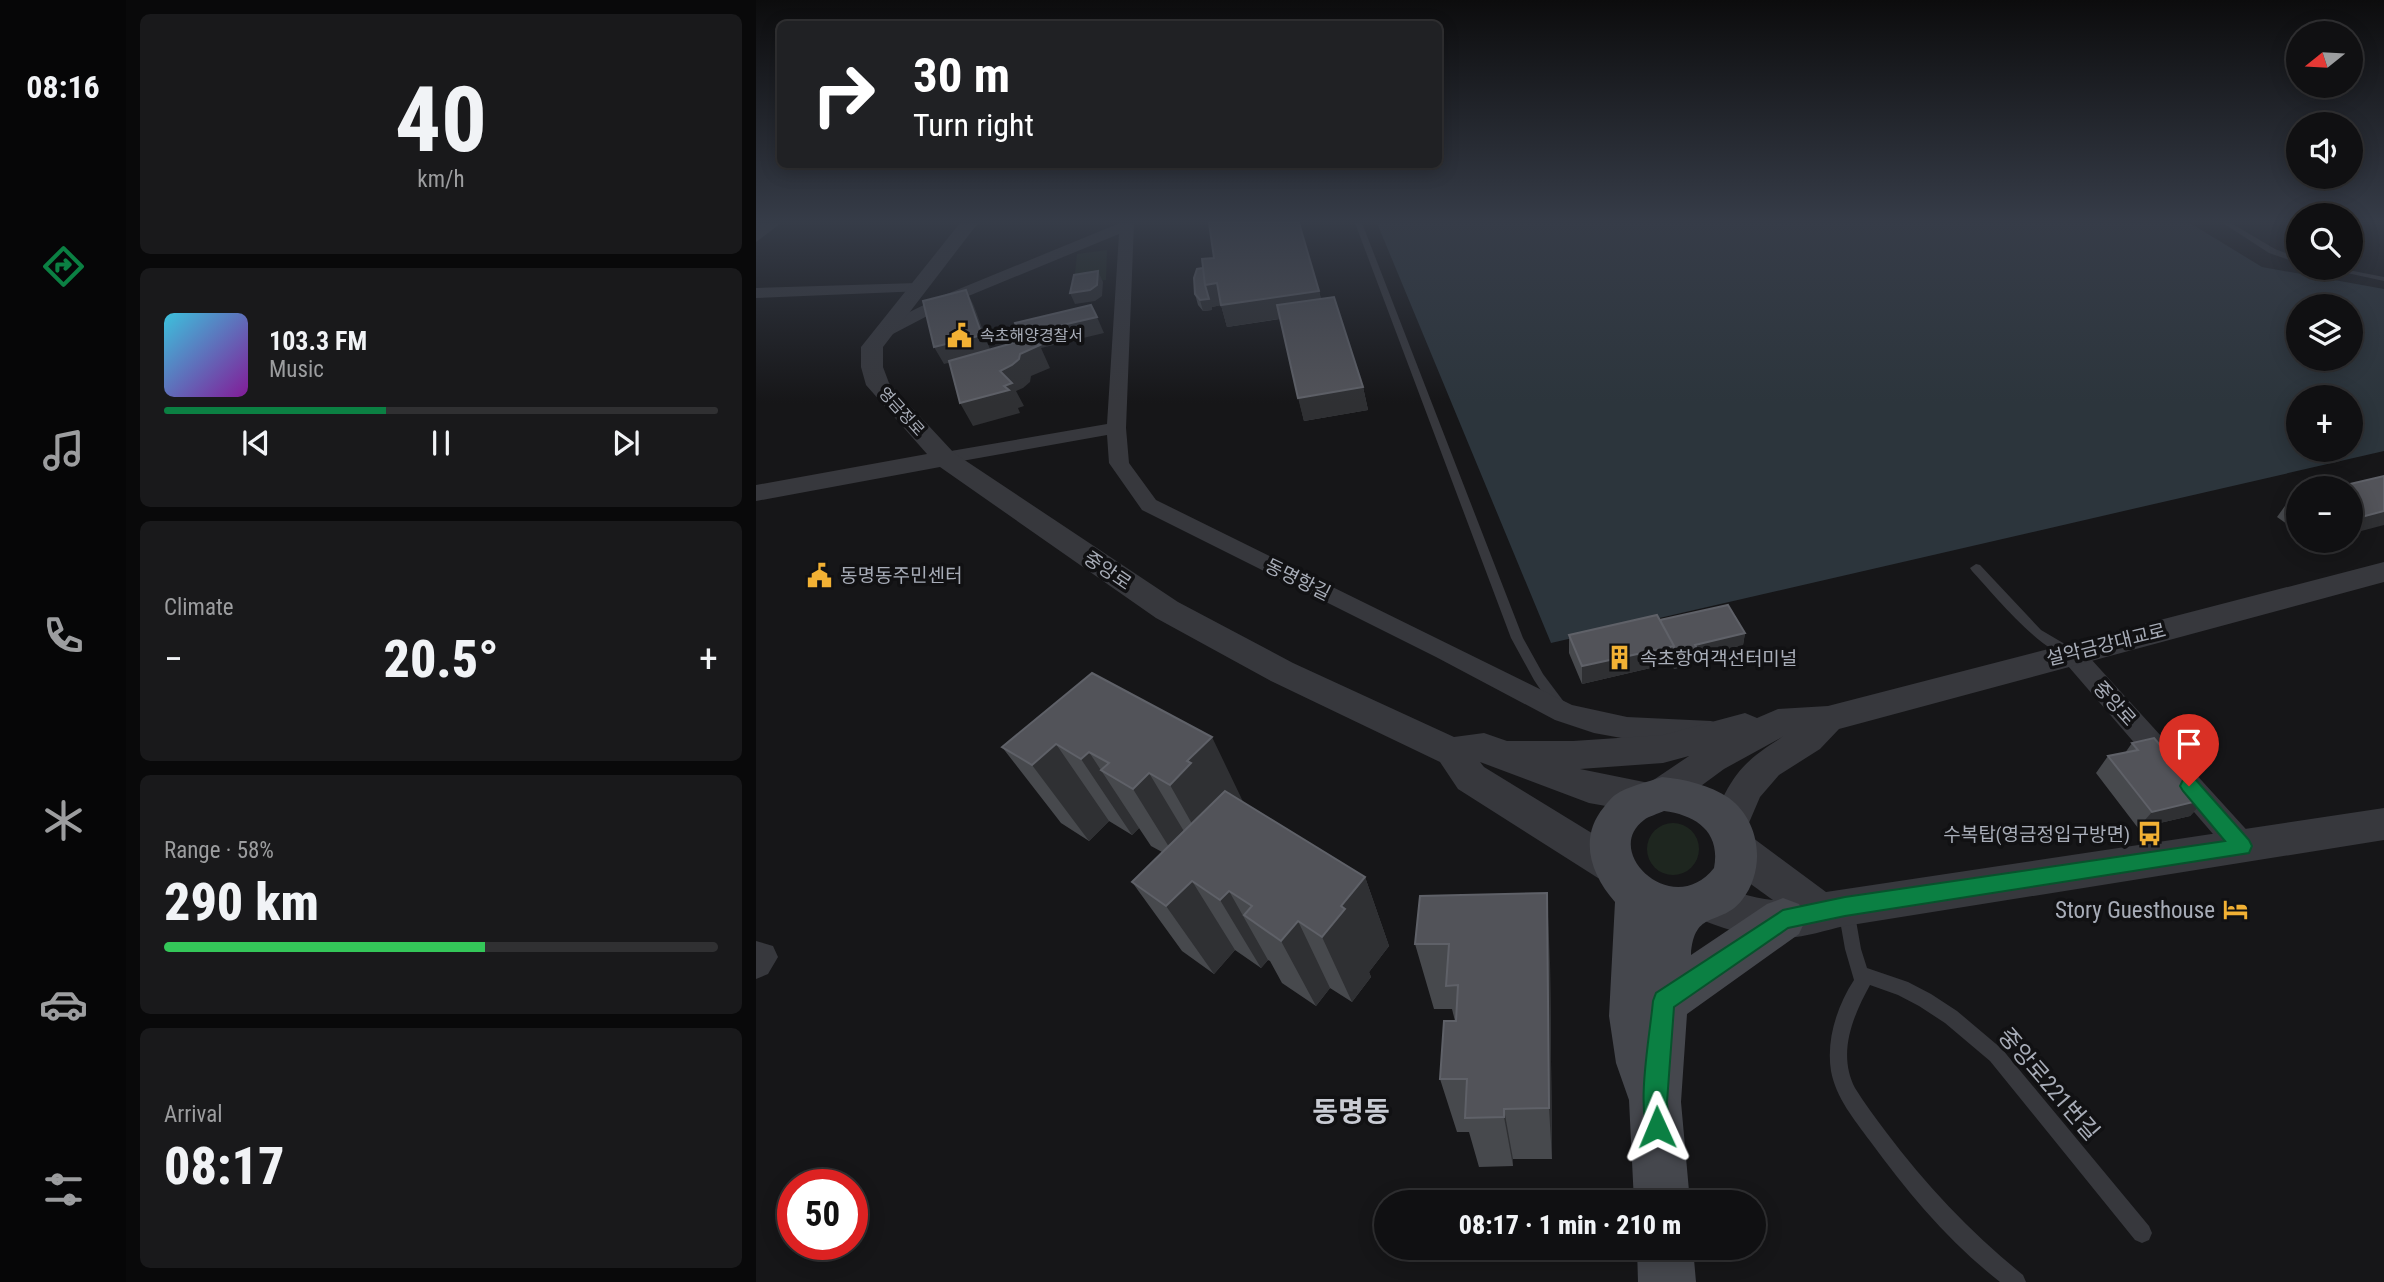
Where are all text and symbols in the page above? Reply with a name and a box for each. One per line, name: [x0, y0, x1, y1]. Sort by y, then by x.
north arrow: [2286, 21, 2362, 98]
map controls: [2286, 21, 2363, 553]
text: 30 m: [913, 47, 1010, 104]
icon: right: [798, 49, 889, 140]
text: 40: [395, 67, 487, 173]
text: 08:16: [26, 68, 100, 106]
text: Turn right: [913, 106, 1034, 144]
button: sound: [2286, 112, 2363, 189]
text: km/h: [417, 166, 465, 193]
button: search: [2286, 203, 2363, 280]
icon: directions: [39, 242, 88, 291]
button: layers: [2286, 294, 2363, 371]
public building icon: 속초해양경찰서: [946, 321, 974, 349]
text: 103.3 FM: [269, 326, 367, 356]
place label: 속초해양경찰서: [980, 326, 1083, 345]
text: Music: [269, 356, 324, 383]
street label: 영금정로: [875, 383, 929, 440]
button: +: [2286, 385, 2363, 462]
icon: previous: [237, 424, 275, 462]
icon: pause: [422, 424, 460, 462]
icon: next: [607, 424, 645, 462]
icon: music: [39, 426, 88, 475]
button: −: [2286, 476, 2363, 553]
street label: 중앙로: [1080, 546, 1136, 595]
street label: 동명항길: [1261, 554, 1334, 605]
public building icon: 동명동주민센터: [806, 561, 834, 589]
place label: 동명동주민센터: [840, 564, 962, 587]
text: Climate: [164, 594, 234, 621]
icon: phone: [39, 611, 88, 660]
street label: 설악금강대교로: [2044, 619, 2168, 670]
text: 20.5°: [383, 629, 499, 690]
text: −: [164, 637, 183, 681]
text: +: [699, 637, 718, 681]
building icon: 속초항여객선터미널: [1606, 644, 1634, 672]
place label: 속초항여객선터미널: [1640, 647, 1797, 670]
street label: 중앙로: [2089, 676, 2141, 731]
pin: [2159, 714, 2219, 786]
icon: arrive: [2170, 725, 2208, 763]
icon: climate: [39, 796, 88, 845]
bus stop icon: 수복탑(영금정입구방면): [2136, 820, 2164, 848]
place label: 수복탑(영금정입구방면): [1943, 823, 2130, 846]
text: Range · 58%: [164, 837, 274, 864]
text: 290 km: [164, 872, 319, 933]
hotel icon: Story Guesthouse: [2221, 896, 2249, 924]
place label: Story Guesthouse: [2055, 897, 2215, 924]
icon: car: [39, 980, 88, 1029]
street label: 중앙로221번길: [1993, 1023, 2105, 1146]
position arrow: [1620, 1090, 1694, 1164]
district label: 동명동: [1312, 1095, 1390, 1128]
text: Arrival: [164, 1101, 223, 1128]
text: 08:17: [164, 1136, 284, 1197]
icon: filters: [39, 1165, 88, 1214]
speed limit sign: 50: [777, 1169, 868, 1260]
text: 08:17 · 1 min · 210 m: [1459, 1210, 1681, 1240]

